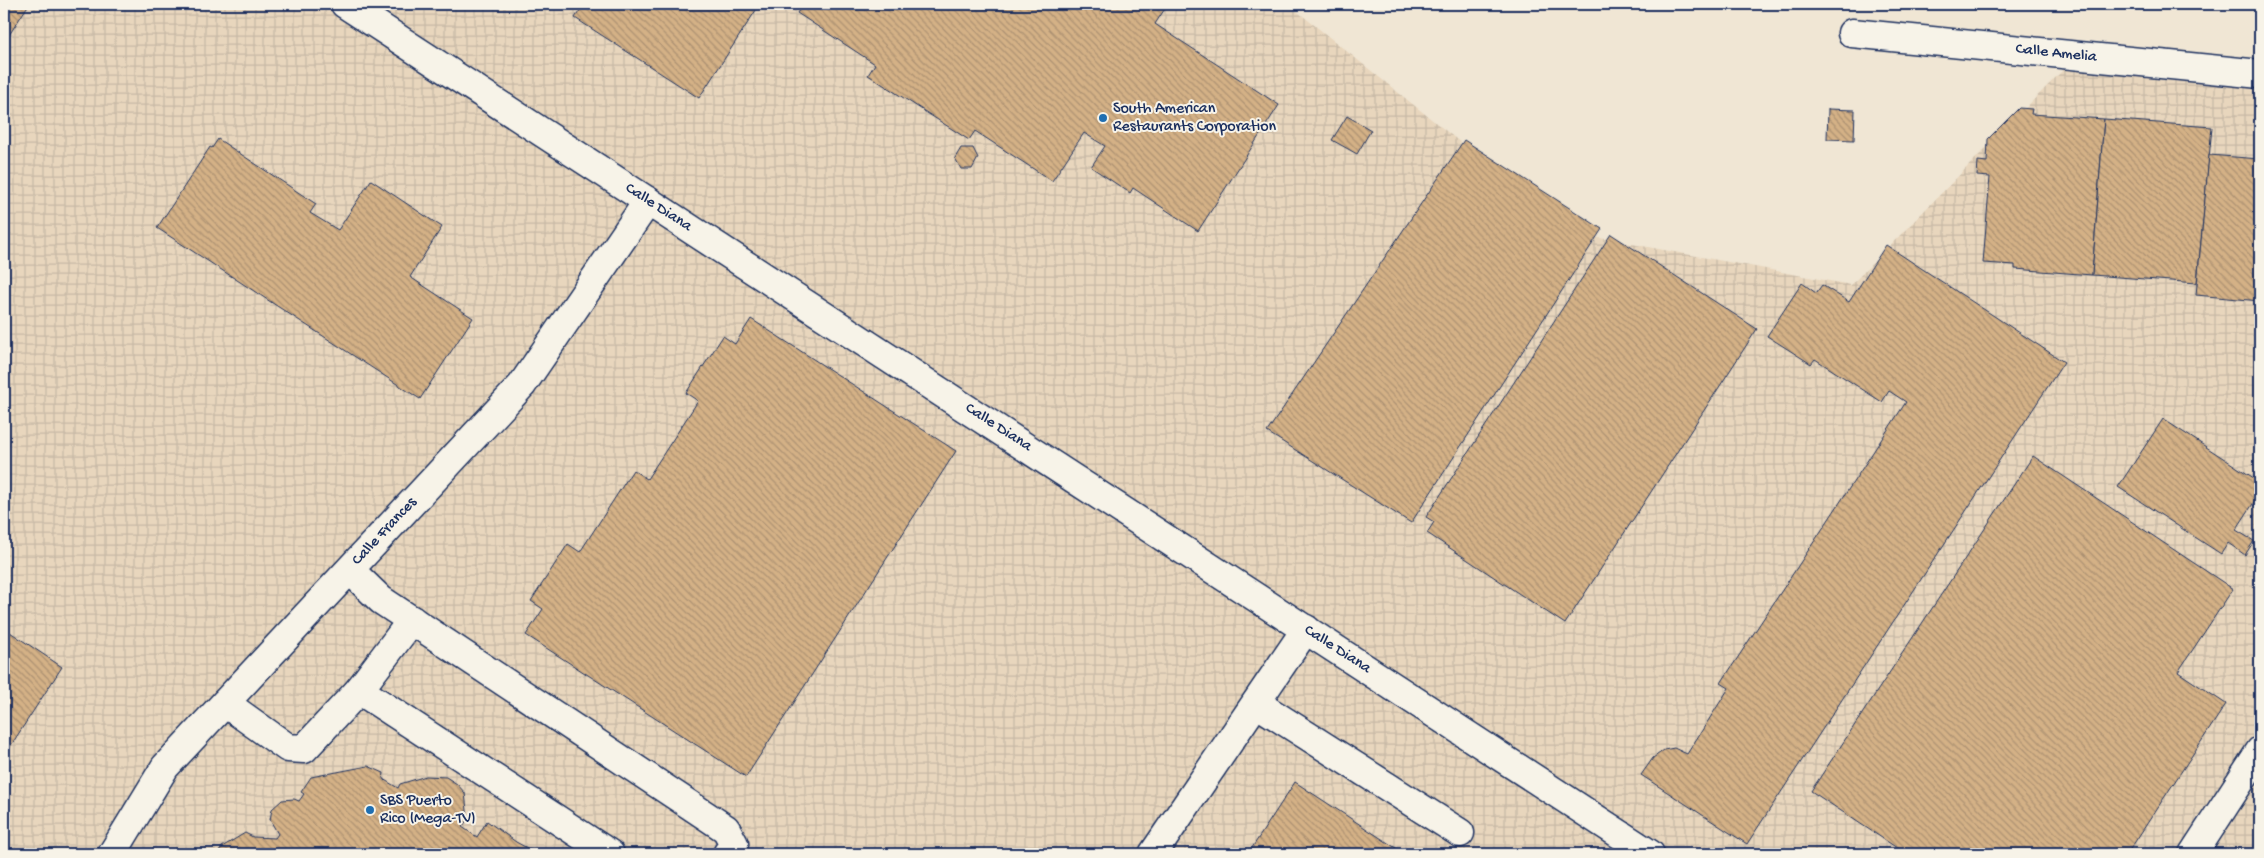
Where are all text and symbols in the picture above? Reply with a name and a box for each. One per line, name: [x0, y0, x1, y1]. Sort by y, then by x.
street label: Calle Amelia: [2014, 40, 2099, 68]
place label: South American Restaurants Corporation: [1113, 100, 1276, 137]
marker: South American Restaurants Corporation: [1097, 112, 1109, 124]
street label: Calle Diana: [621, 179, 696, 237]
street label: Calle Diana: [961, 399, 1036, 457]
street label: Calle Frances: [349, 493, 422, 570]
street label: Calle Diana: [1300, 621, 1375, 679]
place label: SBS Puerto Rico (Mega-TV): [380, 792, 476, 829]
marker: SBS Puerto Rico (Mega-TV): [364, 804, 376, 816]

